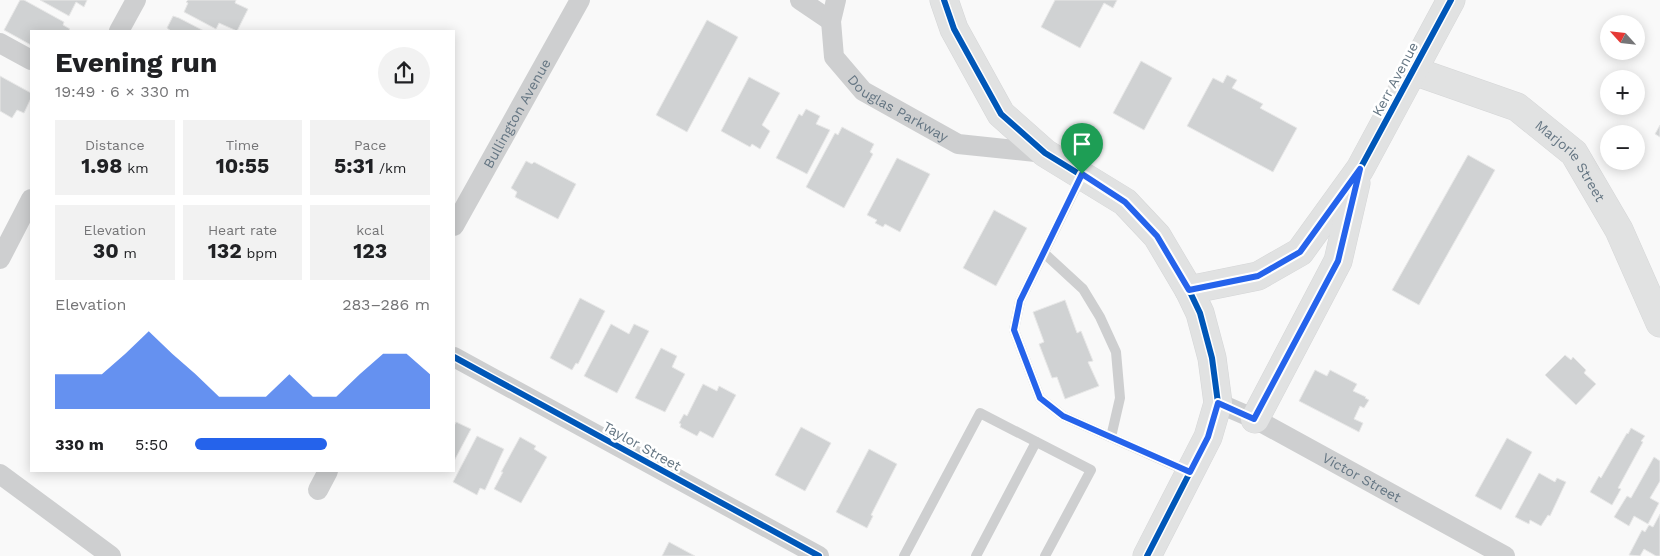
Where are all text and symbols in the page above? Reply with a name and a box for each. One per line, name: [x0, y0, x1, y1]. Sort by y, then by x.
north arrow: [1600, 15, 1645, 60]
map controls: [1600, 15, 1645, 170]
street label: Kerr Avenue: [1369, 39, 1421, 119]
text: Evening run: [55, 46, 217, 79]
button: share: [378, 47, 430, 99]
street label: Bullington Avenue: [480, 56, 554, 171]
button: +: [1600, 70, 1645, 115]
street label: Douglas Parkway: [844, 71, 952, 145]
text: 19:49 · 6 × 330 m: [55, 82, 190, 101]
street label: Marjorie Street: [1532, 117, 1609, 204]
pin: [1061, 123, 1103, 174]
button: −: [1600, 125, 1645, 170]
icon: arrive: [1068, 130, 1096, 158]
text: Distance: [85, 137, 145, 153]
text: Time: [226, 137, 259, 153]
text: Pace: [354, 137, 386, 153]
text: 1.98: [81, 153, 122, 178]
text: 10:55: [216, 153, 269, 178]
text: 5:31: [334, 153, 374, 178]
text: km: [122, 160, 148, 176]
text: /km: [374, 160, 406, 176]
text: Elevation: [84, 222, 146, 238]
text: Heart rate: [208, 222, 277, 238]
text: kcal: [356, 222, 384, 238]
text: 30: [93, 238, 119, 263]
text: 132: [208, 238, 242, 263]
text: 123: [353, 238, 387, 263]
text: m: [119, 245, 137, 261]
text: bpm: [242, 245, 277, 261]
text: Elevation: [55, 295, 126, 314]
text: 283–286 m: [342, 295, 430, 314]
street label: Taylor Street: [600, 418, 684, 474]
text: 330 m: [55, 435, 104, 454]
text: 5:50: [135, 435, 168, 454]
street label: Victor Street: [1320, 449, 1404, 506]

